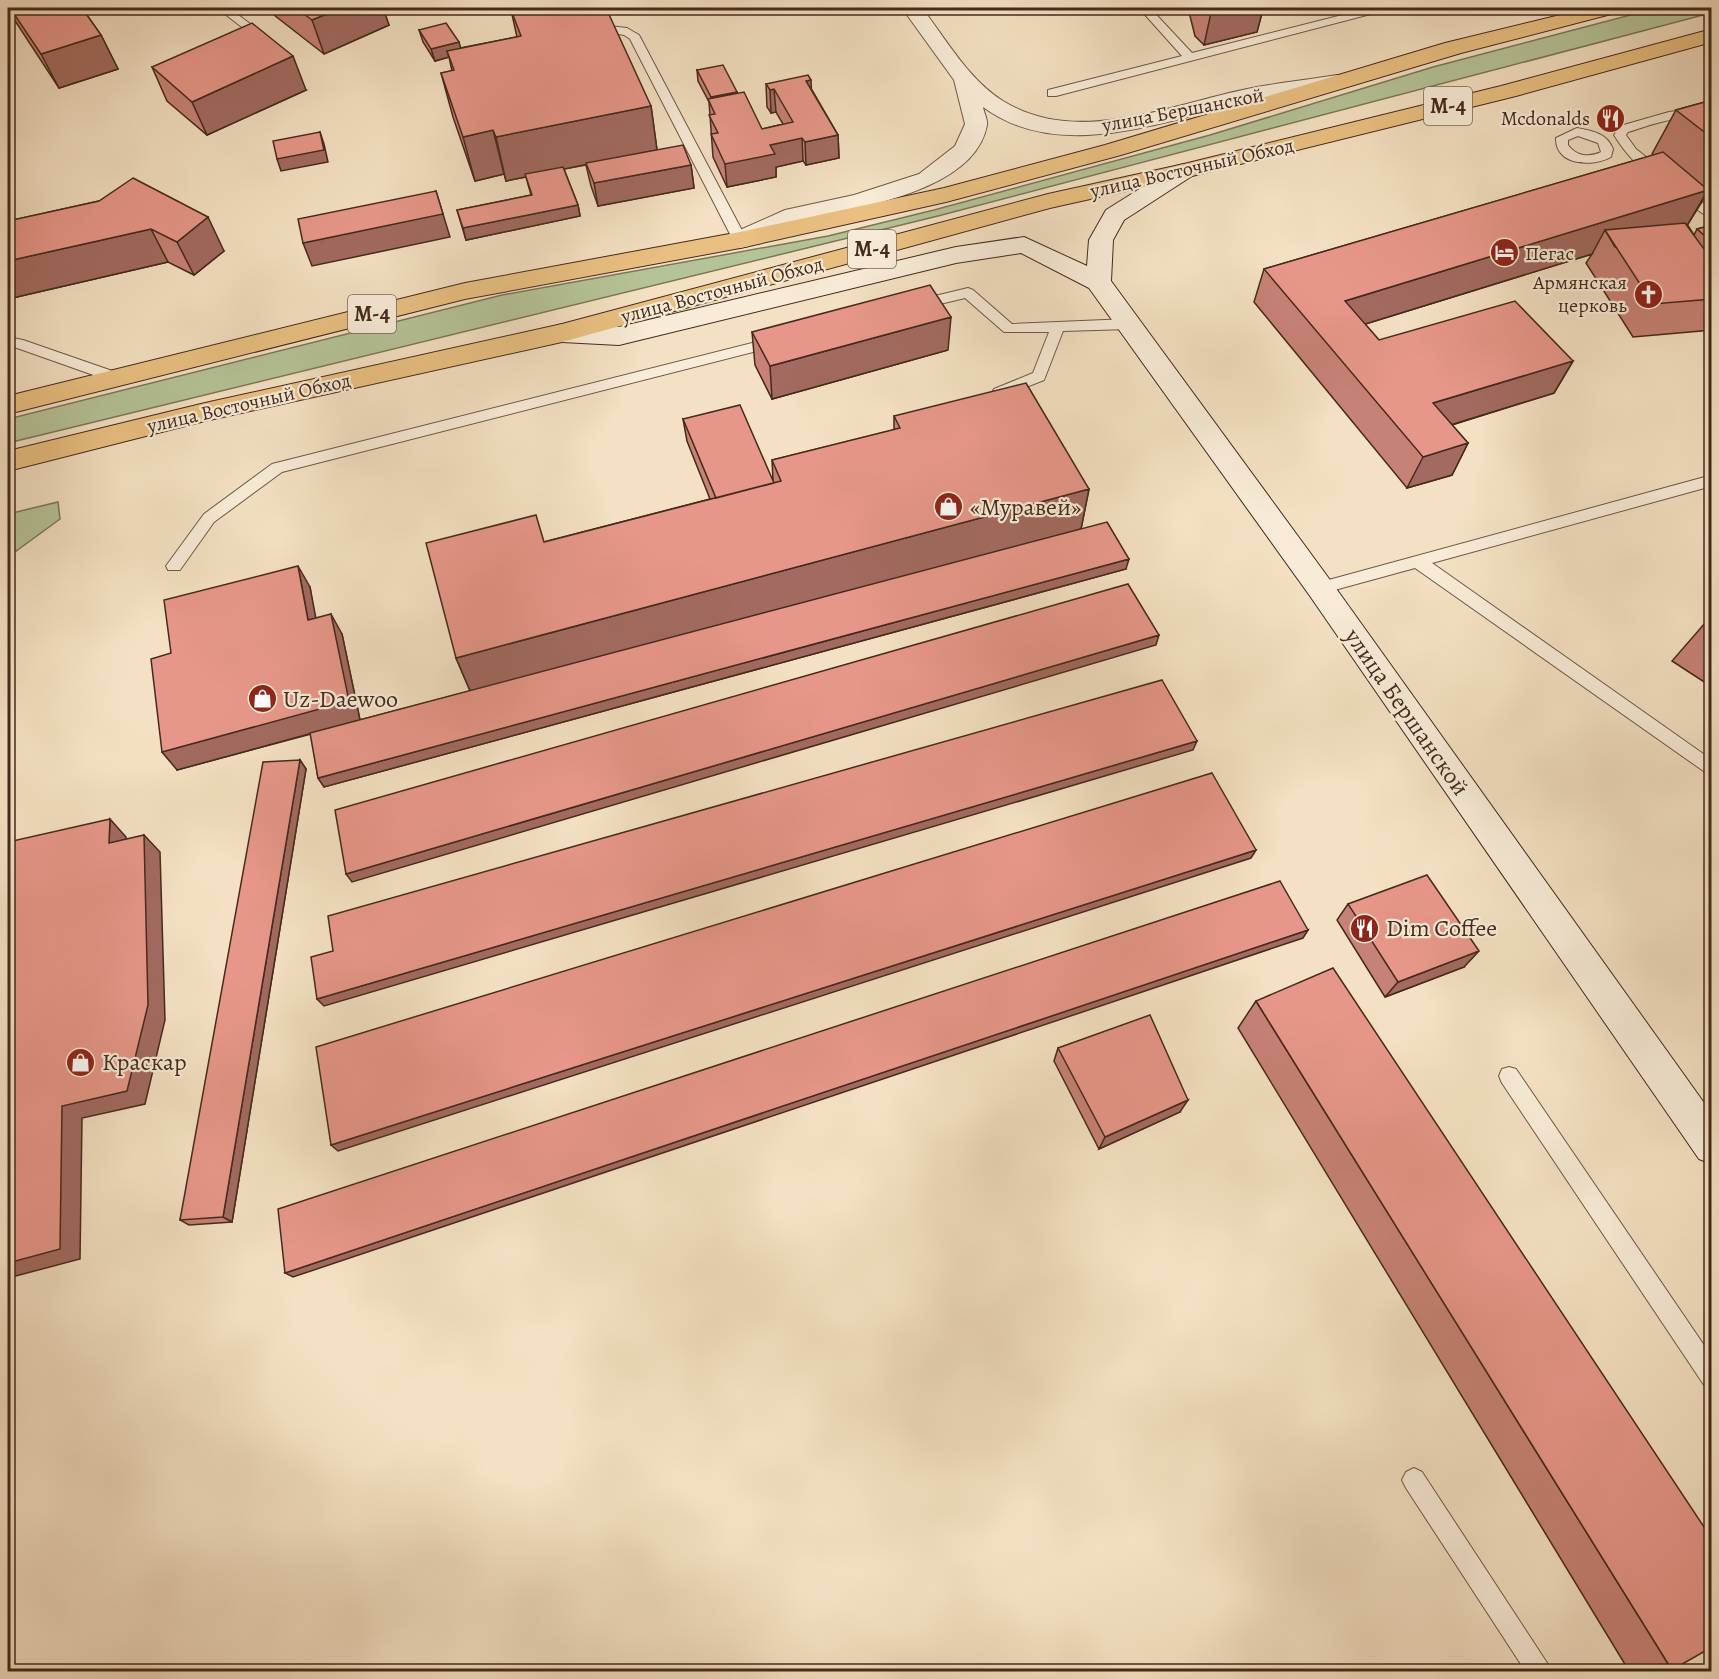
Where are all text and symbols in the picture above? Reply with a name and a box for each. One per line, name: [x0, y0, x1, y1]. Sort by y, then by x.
street label: улица Бершанской: [1099, 81, 1266, 139]
road number: М-4: [1424, 87, 1472, 125]
restaurant icon: Mcdonalds: [1595, 102, 1627, 134]
place label: Mcdonalds: [1501, 105, 1590, 132]
street label: улица Восточный Обход: [1087, 131, 1297, 205]
road number: М-4: [848, 230, 896, 268]
hotel icon: Пегас: [1488, 237, 1520, 269]
place label: Пегас: [1525, 240, 1574, 267]
street label: улица Восточный Обход: [617, 250, 826, 330]
place label: Армянская церковь: [1532, 269, 1627, 319]
church icon: Армянская церковь: [1632, 278, 1664, 310]
road number: М-4: [348, 295, 396, 333]
street label: улица Восточный Обход: [144, 366, 354, 440]
shop icon: «Муравей»: [933, 491, 965, 523]
place label: «Муравей»: [970, 491, 1081, 523]
street label: улица Бершанской: [1337, 621, 1477, 802]
shop icon: Uz-Daewoo: [246, 683, 278, 715]
place label: Uz-Daewoo: [283, 683, 398, 715]
restaurant icon: Dim Coffee: [1349, 912, 1381, 944]
place label: Dim Coffee: [1386, 912, 1497, 944]
shop icon: Краскар: [65, 1046, 97, 1078]
place label: Краскар: [102, 1046, 187, 1078]

